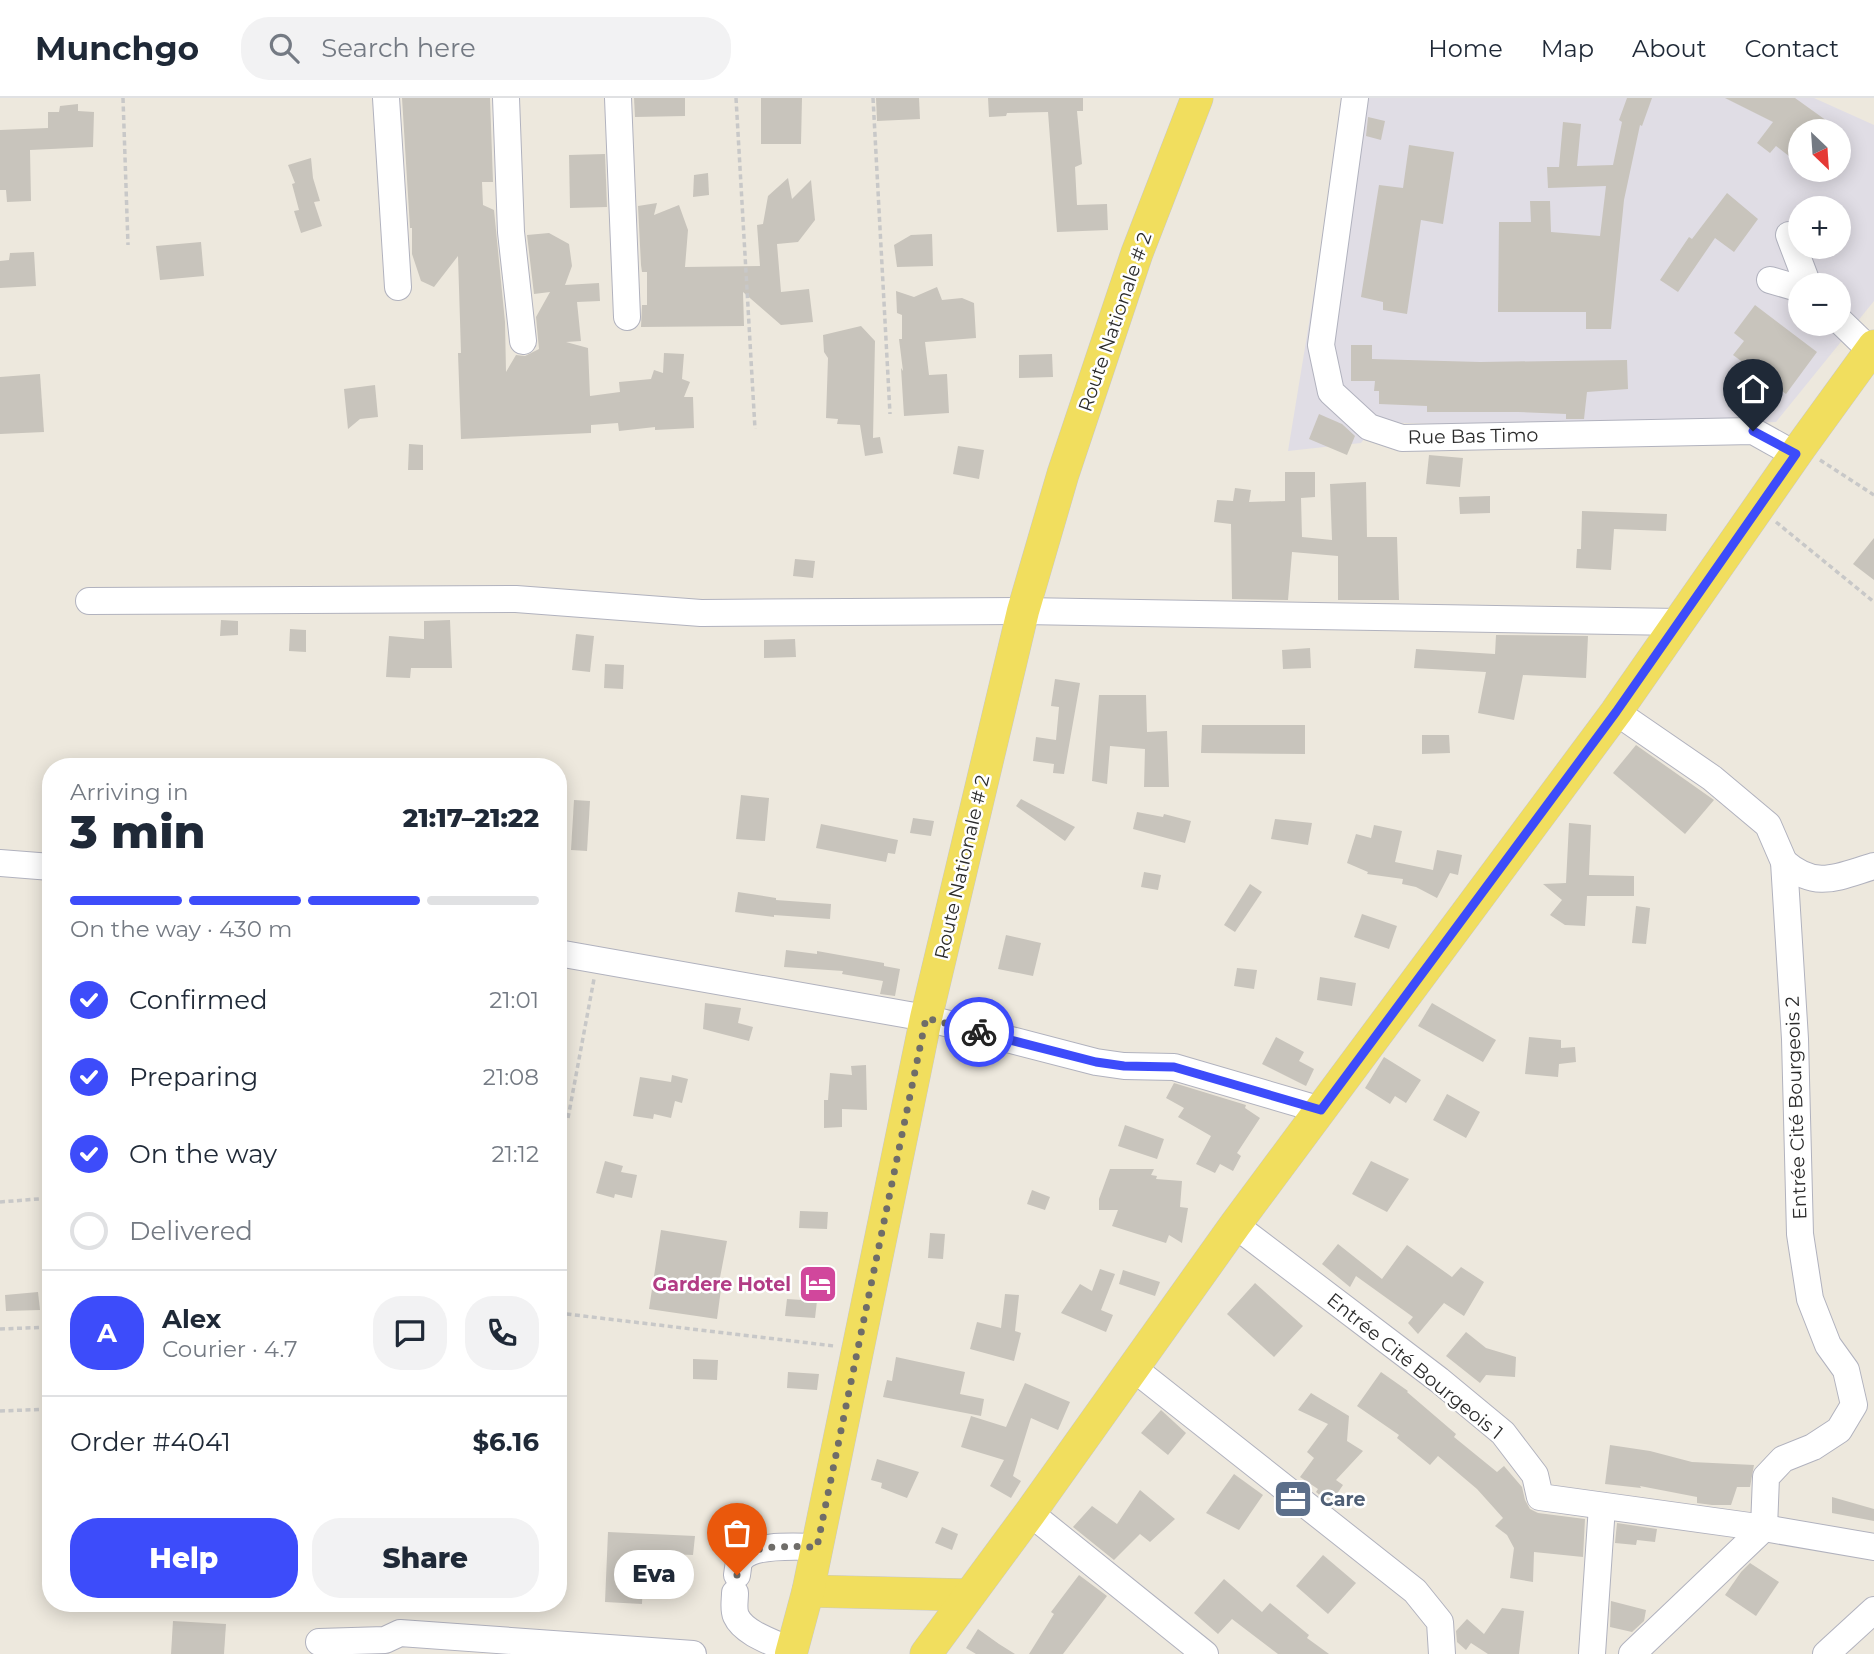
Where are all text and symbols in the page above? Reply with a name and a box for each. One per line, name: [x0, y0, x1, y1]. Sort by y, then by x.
search box: [241, 17, 731, 80]
text: Munchgo: [35, 28, 199, 68]
icon: search: [265, 29, 303, 67]
text: Search here: [321, 32, 476, 64]
text: Home: [1428, 34, 1503, 63]
text: Map: [1541, 34, 1594, 63]
text: About: [1632, 34, 1706, 63]
text: Contact: [1744, 34, 1839, 63]
north arrow: [1788, 119, 1852, 182]
map controls: [1788, 119, 1851, 336]
button: +: [1788, 196, 1851, 259]
street label: Route Nationale # 2: [1073, 229, 1157, 415]
button: −: [1788, 273, 1851, 336]
pin: [1723, 359, 1783, 431]
icon: home: [1734, 370, 1772, 408]
street label: Rue Bas Timo: [1407, 423, 1539, 449]
street label: Route Nationale # 2: [930, 773, 994, 961]
text: Arriving in: [70, 778, 189, 806]
text: 21:17–21:22: [403, 802, 539, 834]
text: 3 min: [70, 803, 206, 860]
text: On the way · 430 m: [70, 915, 292, 943]
icon: check: [70, 981, 108, 1019]
text: Confirmed: [129, 984, 268, 1016]
text: 21:01: [489, 986, 539, 1014]
street label: Entrée Cité Bourgeois 2: [1781, 996, 1811, 1220]
courier: [944, 997, 1014, 1067]
icon: bike: [960, 1013, 998, 1051]
icon: check: [70, 1058, 108, 1096]
text: Preparing: [129, 1061, 258, 1093]
text: 21:08: [483, 1063, 539, 1091]
icon: check: [70, 1135, 108, 1173]
text: On the way: [129, 1138, 277, 1170]
text: 21:12: [491, 1140, 539, 1168]
text: Delivered: [129, 1215, 253, 1247]
hotel icon: Gardere Hotel: [797, 1263, 839, 1305]
place label: Gardere Hotel: [653, 1273, 791, 1296]
street label: Entrée Cité Bourgeois 1: [1322, 1288, 1508, 1444]
button: chat: [373, 1296, 447, 1370]
button: phone: [465, 1296, 539, 1370]
text: Alex: [162, 1303, 221, 1335]
text: A: [97, 1317, 117, 1349]
text: Courier · 4.7: [162, 1335, 298, 1363]
text: Order #4041: [70, 1426, 231, 1458]
text: $6.16: [472, 1426, 539, 1458]
office icon: Care: [1272, 1478, 1314, 1520]
place label: Care: [1320, 1488, 1365, 1511]
pin: [707, 1503, 767, 1575]
icon: bag: [718, 1514, 756, 1552]
button: Help: [70, 1518, 298, 1598]
button: Share: [312, 1518, 539, 1598]
callout: Eva: [614, 1550, 695, 1600]
text: Eva: [632, 1560, 676, 1588]

